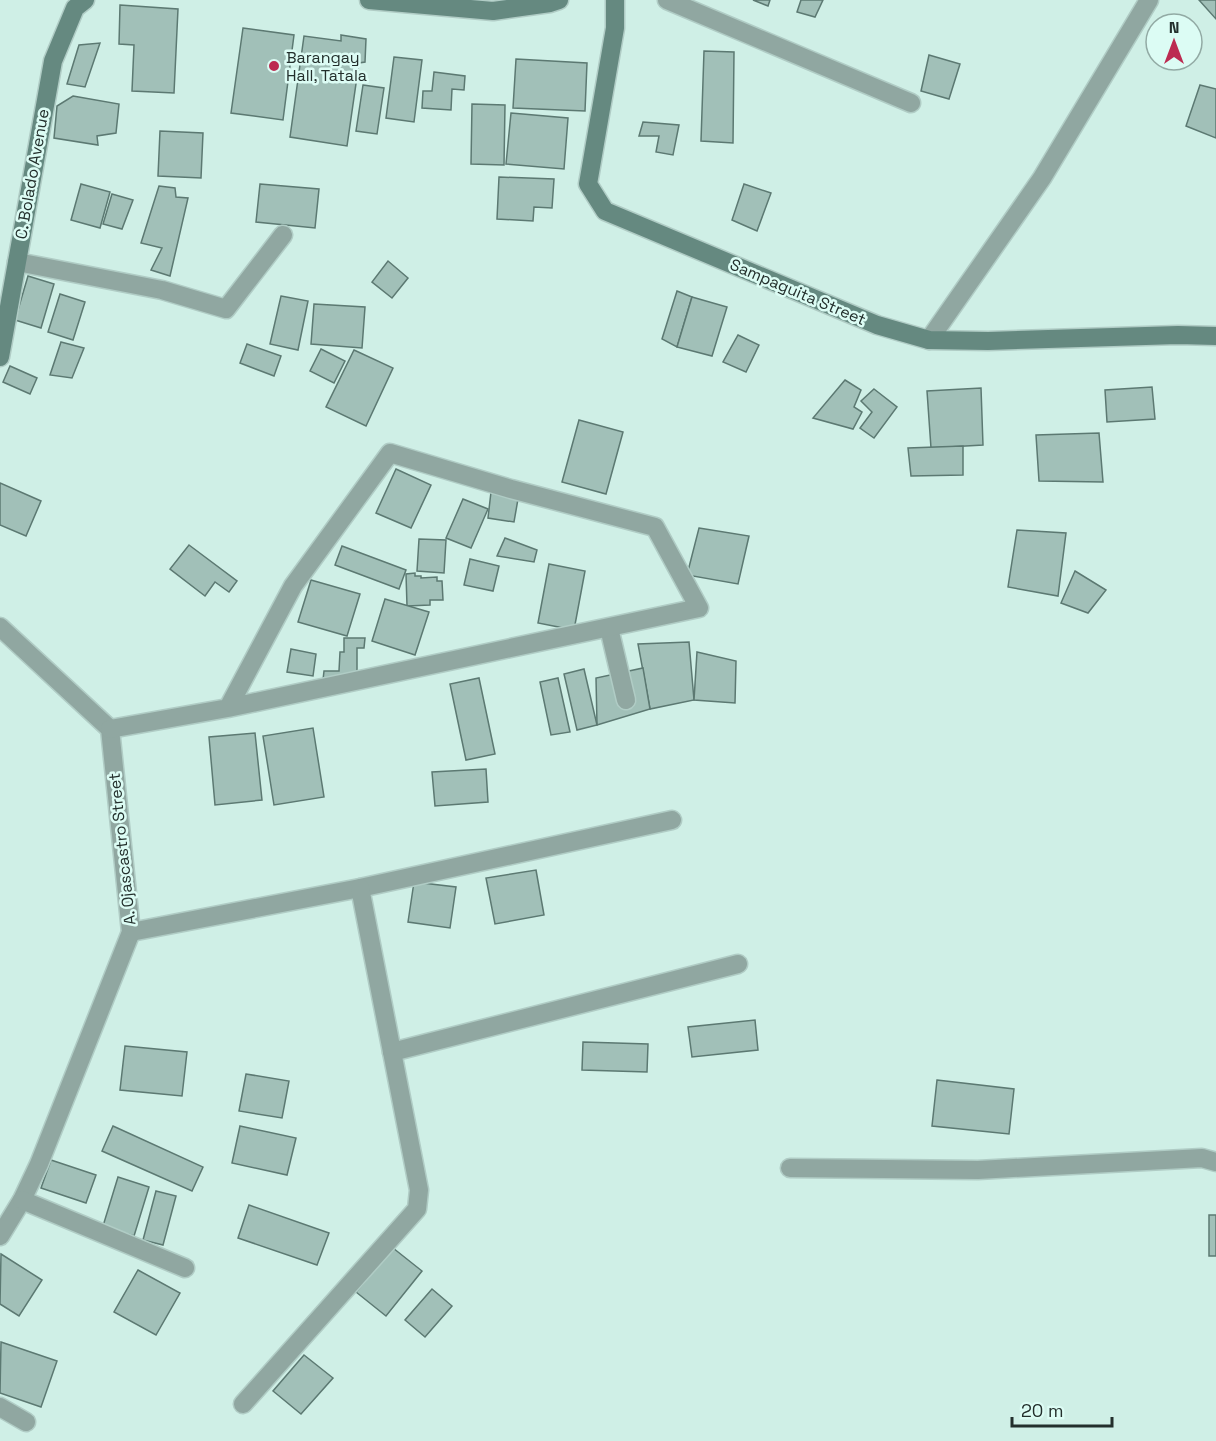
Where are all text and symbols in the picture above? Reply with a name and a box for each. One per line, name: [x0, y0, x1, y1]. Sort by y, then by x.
north arrow: [1144, 12, 1204, 72]
text: N: [1169, 17, 1179, 38]
place label: Barangay Hall, Tatala: [286, 47, 367, 86]
marker: Barangay Hall, Tatala: [267, 59, 281, 73]
street label: C. Bolado Avenue: [10, 107, 54, 241]
street label: Sampaguita Street: [727, 254, 869, 330]
street label: A. Ojascastro Street: [104, 772, 140, 926]
scale bar: [1012, 1390, 1112, 1428]
text: 20 m: [1021, 1399, 1064, 1422]

